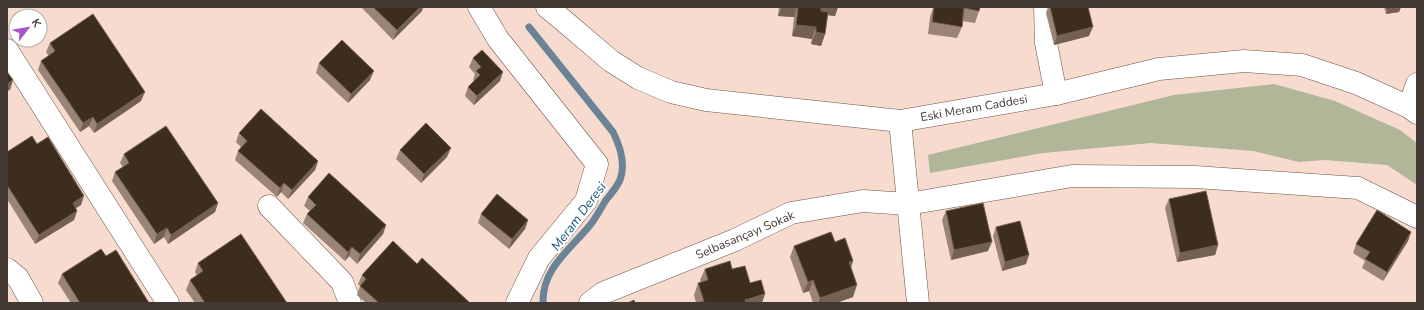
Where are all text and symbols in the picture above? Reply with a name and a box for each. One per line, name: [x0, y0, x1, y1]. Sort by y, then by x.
north arrow: [8, 8, 48, 48]
text: K: [28, 16, 45, 31]
street label: Eski Meram Caddesi: [919, 91, 1029, 125]
water label: Meram Deresi: [547, 178, 611, 254]
street label: Selbasançayı Sokak: [693, 207, 798, 263]

